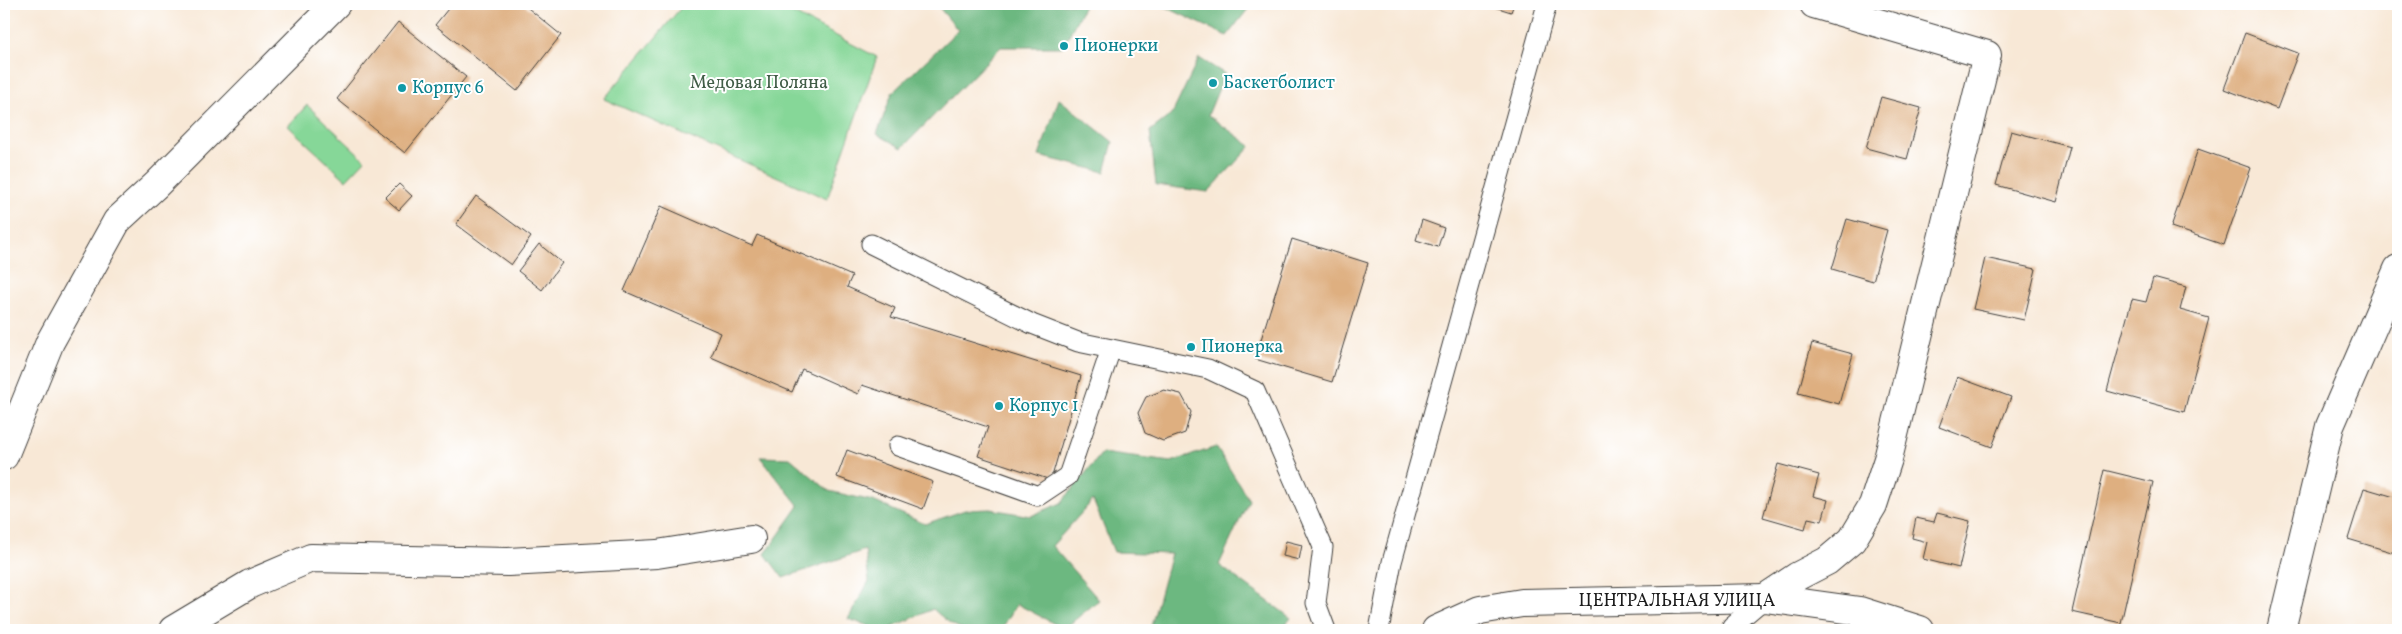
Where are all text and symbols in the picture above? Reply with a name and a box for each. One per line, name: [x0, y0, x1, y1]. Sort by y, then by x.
place label: Пионерки: [1074, 34, 1158, 59]
marker: Пионерки: [1058, 40, 1070, 52]
park label: Медовая Поляна: [690, 71, 828, 96]
place label: Баскетболист: [1223, 71, 1335, 96]
place label: Корпус 6: [412, 76, 484, 101]
marker: Баскетболист: [1207, 77, 1219, 89]
marker: Корпус 6: [396, 82, 408, 94]
place label: Пионерка: [1201, 335, 1283, 360]
marker: Пионерка: [1185, 341, 1197, 353]
place label: Корпус 1: [1009, 394, 1079, 419]
marker: Корпус 1: [993, 400, 1005, 412]
street label: ЦЕНТРАЛЬНАЯ УЛИЦА: [1579, 589, 1776, 614]

